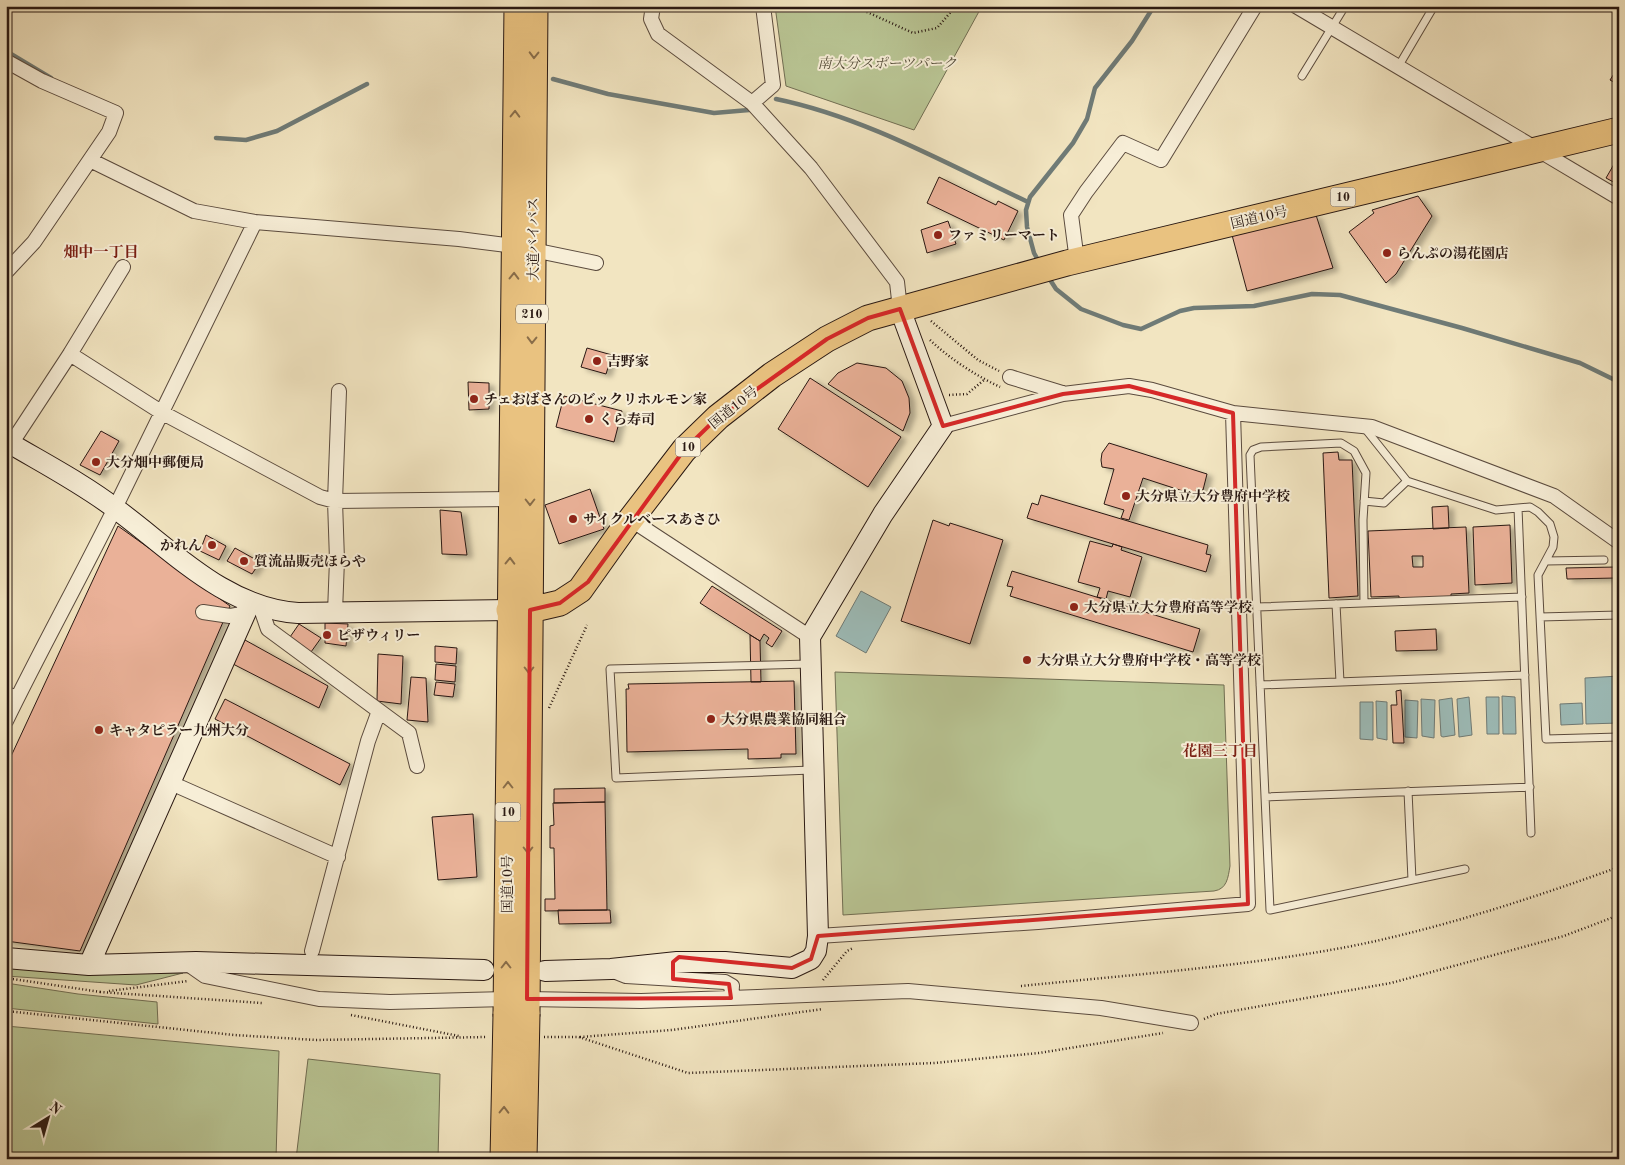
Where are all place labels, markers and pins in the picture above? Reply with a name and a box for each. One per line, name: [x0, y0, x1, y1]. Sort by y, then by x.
place label: ファミリーマート: [948, 228, 1060, 243]
marker: ファミリーマート: [932, 229, 944, 241]
place label: らんぷの湯花園店: [1397, 246, 1509, 261]
marker: らんぷの湯花園店: [1381, 247, 1393, 259]
place label: 吉野家: [607, 354, 649, 369]
marker: 吉野家: [591, 355, 603, 367]
place label: チェおばさんのビックリホルモン家: [484, 391, 707, 407]
marker: チェおばさんのビックリホルモン家: [468, 393, 480, 405]
place label: くら寿司: [599, 412, 655, 427]
marker: くら寿司: [583, 413, 595, 425]
place label: 大分畑中郵便局: [106, 455, 204, 470]
marker: 大分畑中郵便局: [90, 456, 102, 468]
place label: 大分県立大分豊府中学校: [1136, 489, 1290, 504]
marker: 大分県立大分豊府中学校: [1120, 490, 1132, 502]
place label: サイクルベースあさひ: [583, 512, 721, 527]
marker: サイクルベースあさひ: [567, 513, 579, 525]
place label: かれん: [160, 538, 202, 553]
marker: かれん: [206, 539, 218, 551]
place label: 質流品販売ほらや: [254, 553, 366, 569]
marker: 質流品販売ほらや: [238, 555, 250, 567]
place label: 大分県立大分豊府高等学校: [1084, 600, 1252, 615]
marker: 大分県立大分豊府高等学校: [1068, 601, 1080, 613]
place label: ピザウィリー: [337, 628, 420, 643]
marker: ピザウィリー: [321, 629, 333, 641]
place label: 大分県立大分豊府中学校・高等学校: [1037, 653, 1261, 668]
marker: 大分県立大分豊府中学校・高等学校: [1021, 654, 1033, 666]
place label: 大分県農業協同組合: [721, 712, 847, 727]
marker: 大分県農業協同組合: [705, 713, 717, 725]
place label: キャタピラー九州大分: [109, 723, 249, 738]
marker: キャタピラー九州大分: [93, 724, 105, 736]

